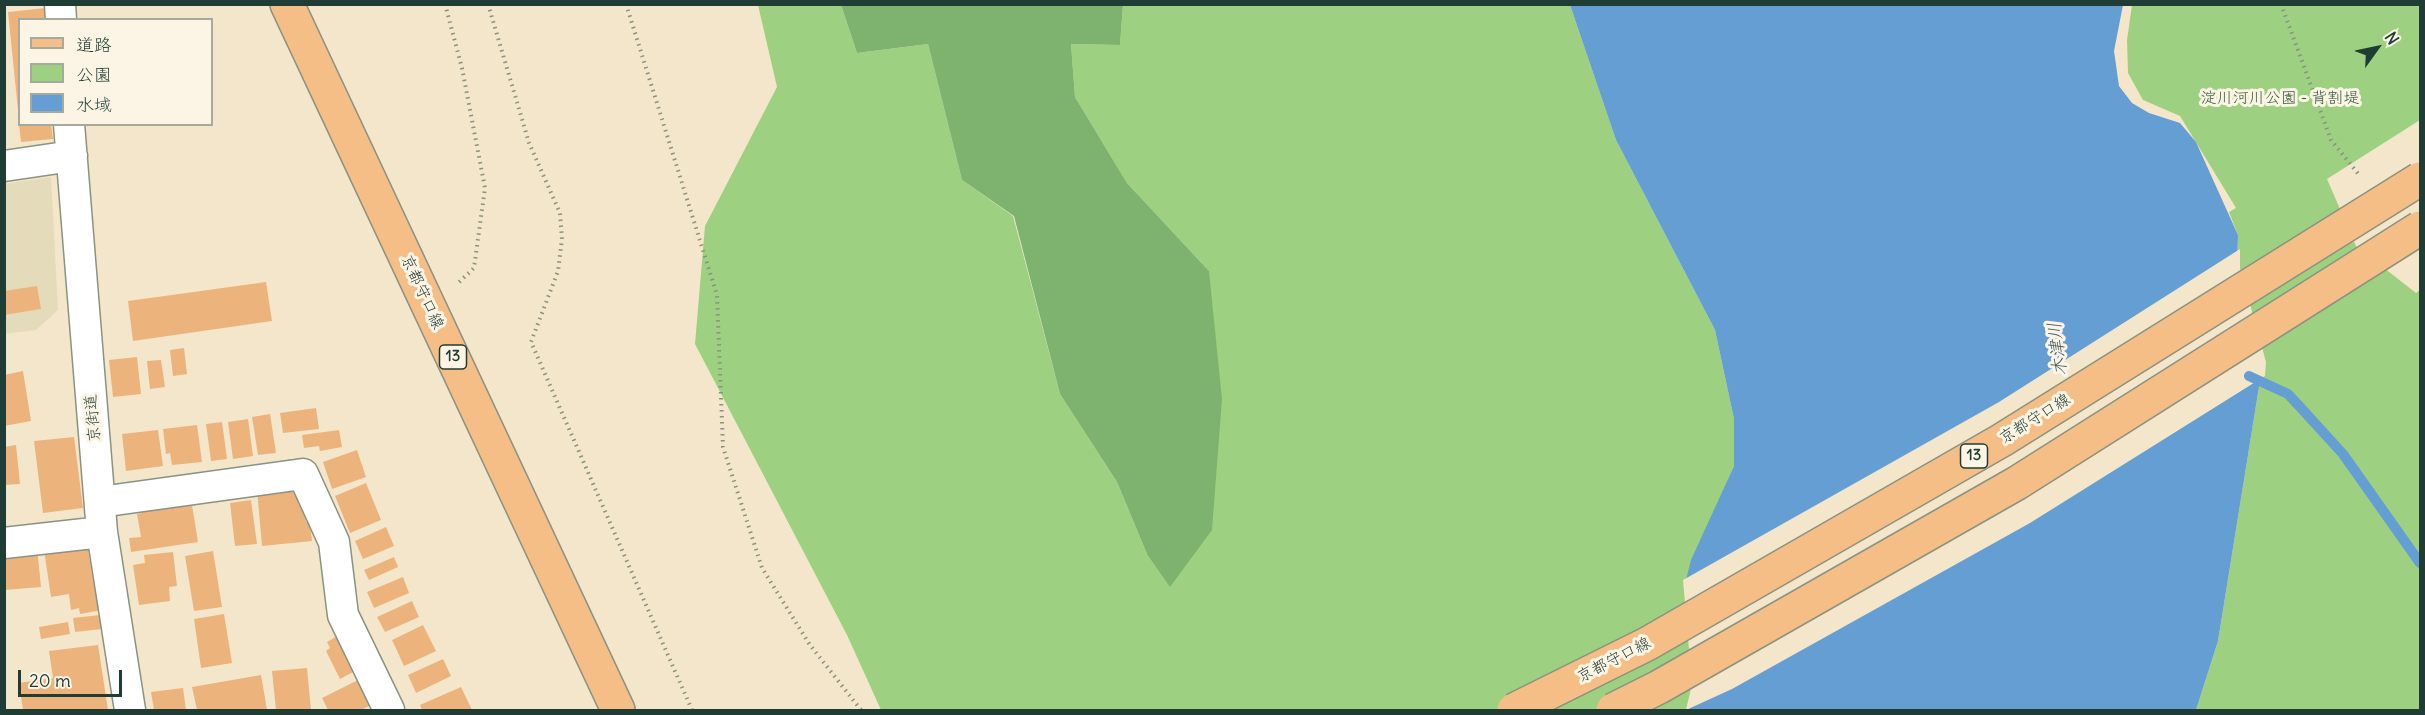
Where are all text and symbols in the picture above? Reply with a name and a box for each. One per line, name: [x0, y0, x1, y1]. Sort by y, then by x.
legend: [18, 18, 213, 126]
north arrow: [2347, 18, 2407, 78]
text: N: [2381, 28, 2403, 48]
text: 道路: [76, 33, 112, 56]
text: 公園: [76, 63, 112, 86]
park label: 淀川河川公園 - 背割堤: [2201, 88, 2359, 108]
text: 水域: [76, 93, 112, 116]
street label: 京都守口線: [396, 252, 448, 332]
water label: 木津川: [2044, 321, 2072, 377]
road number: 13: [440, 345, 466, 369]
street label: 京都守口線: [1996, 390, 2074, 448]
street label: 京街道: [81, 393, 105, 443]
road number: 13: [1960, 444, 1988, 468]
street label: 京都守口線: [1574, 633, 1654, 687]
scale bar: [21, 658, 124, 696]
text: 20 m: [29, 669, 71, 692]

